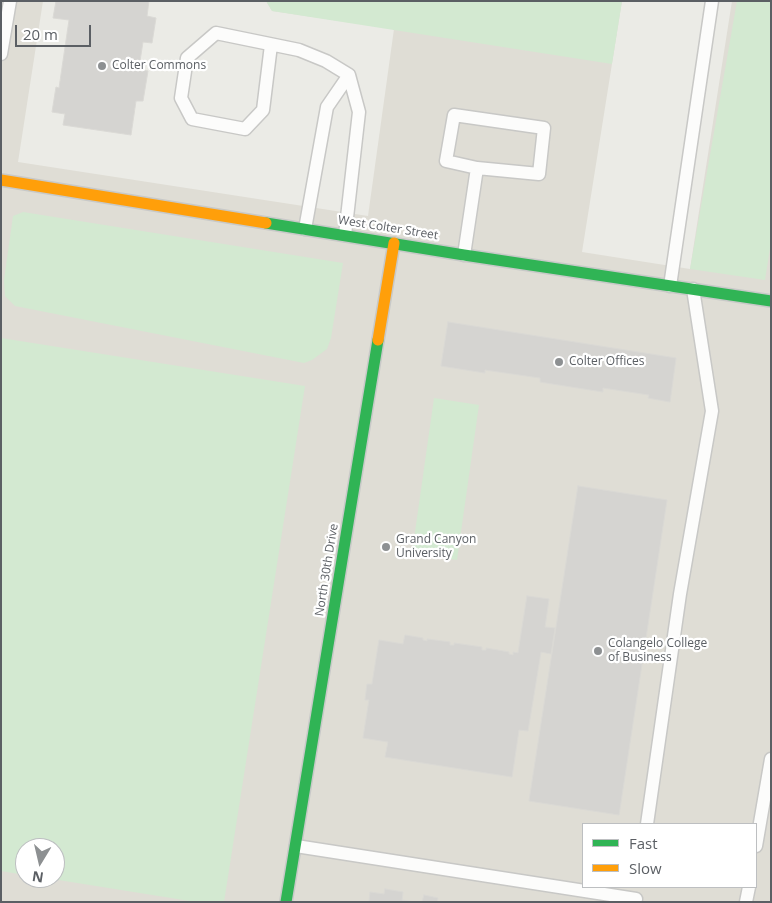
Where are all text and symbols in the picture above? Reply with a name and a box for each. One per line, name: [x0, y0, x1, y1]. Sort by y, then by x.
scale bar: [18, 15, 94, 47]
text: 20 m: [23, 24, 58, 44]
place label: Colter Commons: [112, 59, 206, 73]
marker: Colter Commons: [96, 60, 108, 72]
street label: West Colter Street: [337, 213, 439, 243]
place label: Colter Offices: [569, 355, 644, 369]
marker: Colter Offices: [553, 356, 565, 368]
street label: North 30th Drive: [313, 523, 341, 617]
place label: Grand Canyon University: [396, 533, 476, 561]
marker: Grand Canyon University: [380, 541, 392, 553]
place label: Colangelo College of Business: [608, 637, 707, 665]
marker: Colangelo College of Business: [592, 645, 604, 657]
legend: [582, 823, 757, 888]
text: Fast: [629, 833, 658, 853]
north arrow: [15, 838, 65, 888]
text: Slow: [629, 858, 662, 878]
text: N: [31, 867, 45, 888]

